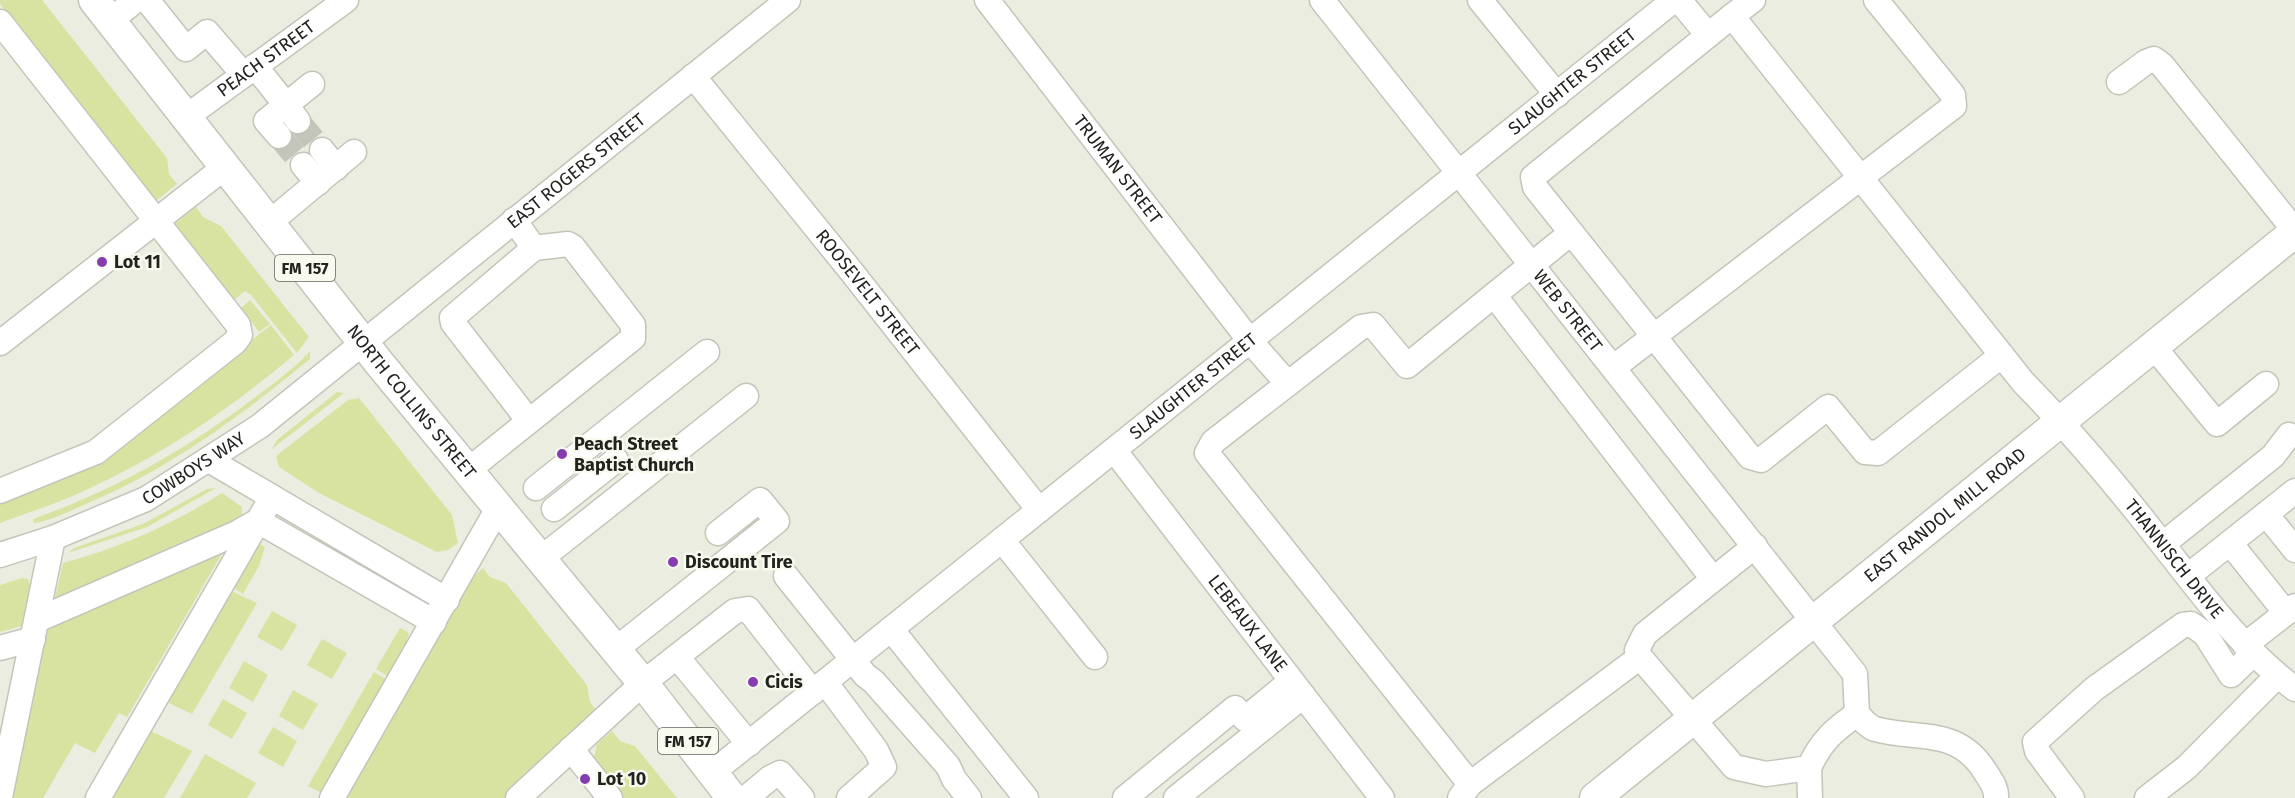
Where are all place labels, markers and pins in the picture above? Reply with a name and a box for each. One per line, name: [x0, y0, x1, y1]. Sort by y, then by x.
place label: Lot 11: [114, 251, 161, 273]
marker: Lot 11: [95, 255, 109, 269]
place label: Peach Street Baptist Church: [574, 433, 694, 476]
marker: Peach Street Baptist Church: [555, 447, 569, 461]
place label: Discount Tire: [685, 551, 793, 573]
marker: Discount Tire: [666, 555, 680, 569]
place label: Cicis: [765, 671, 803, 693]
marker: Cicis: [746, 675, 760, 689]
place label: Lot 10: [597, 768, 646, 790]
marker: Lot 10: [578, 772, 592, 786]

